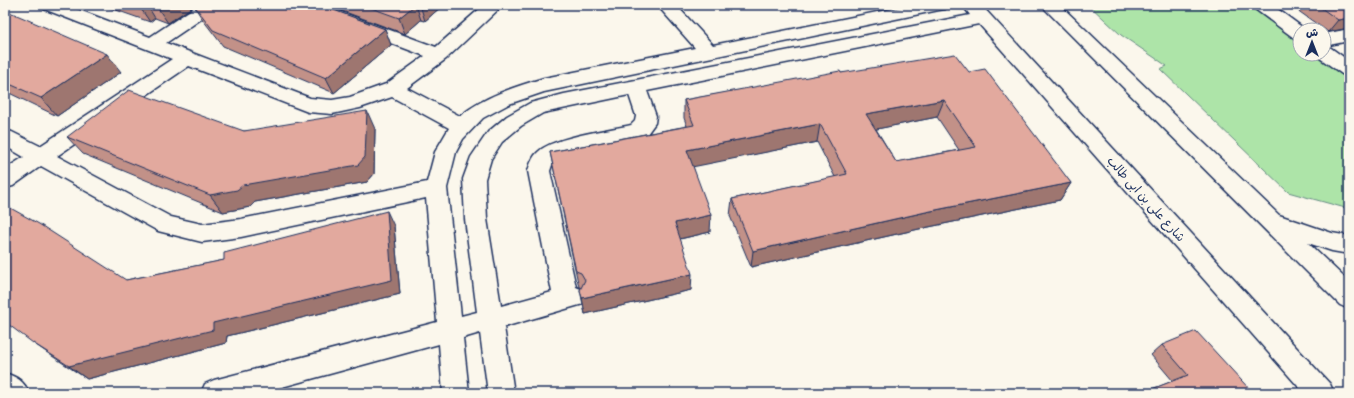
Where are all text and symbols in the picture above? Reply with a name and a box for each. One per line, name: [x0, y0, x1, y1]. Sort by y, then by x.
north arrow: [1292, 22, 1332, 62]
text: ش: [1306, 26, 1318, 39]
street label: شارع على بن ابى طالب: [1103, 154, 1188, 246]

